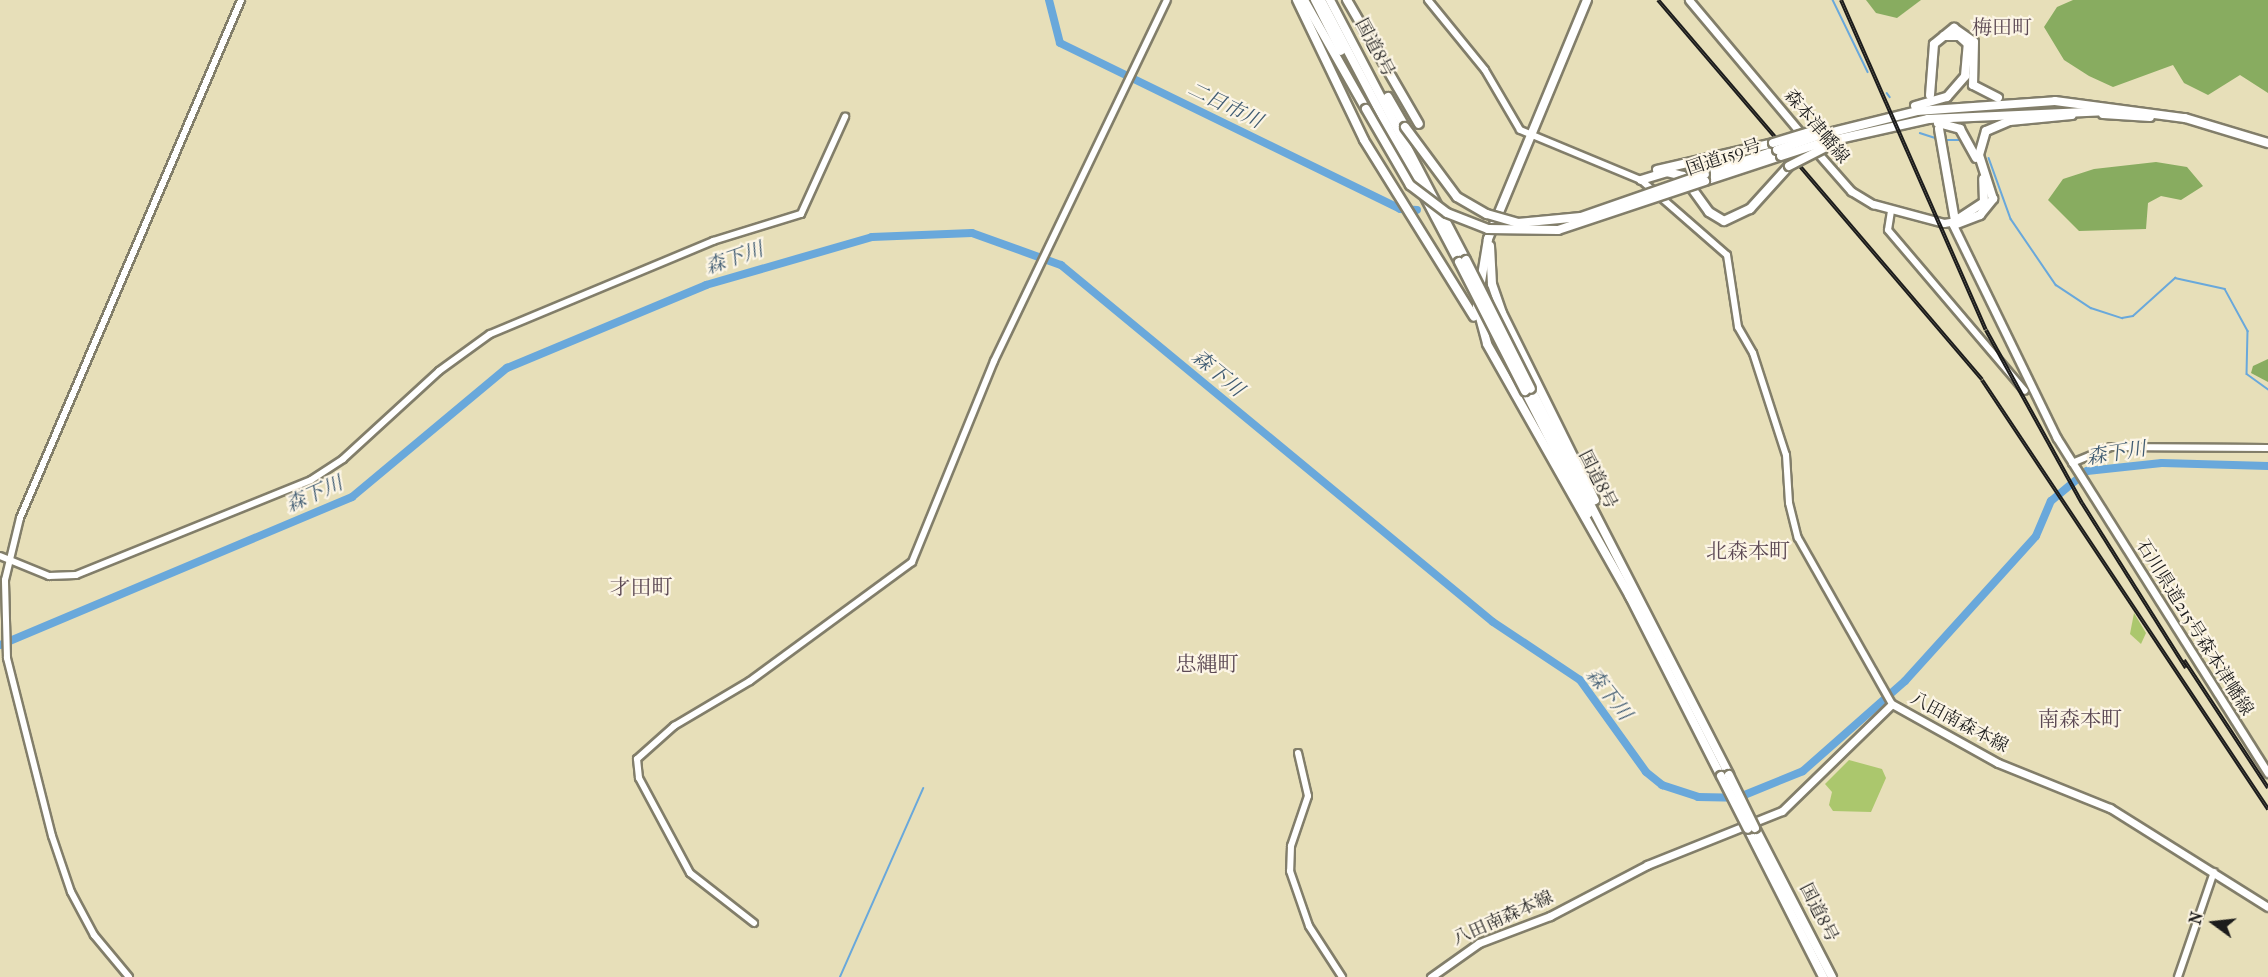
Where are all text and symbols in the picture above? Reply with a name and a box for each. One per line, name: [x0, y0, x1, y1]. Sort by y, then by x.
street label: 国道8号: [1350, 15, 1398, 81]
district label: 梅田町: [1972, 15, 2032, 39]
water label: 二日市川: [1184, 77, 1266, 133]
street label: 森本津幡線: [1779, 86, 1853, 168]
street label: 国道159号: [1684, 135, 1764, 181]
water label: 森下川: [702, 237, 766, 279]
water label: 森下川: [1187, 345, 1249, 401]
water label: 森下川: [2084, 436, 2148, 470]
street label: 国道8号: [1573, 447, 1621, 513]
water label: 森下川: [282, 471, 346, 517]
street label: 石川県道215号森本津幡線: [2131, 536, 2257, 720]
district label: 北森本町: [1706, 538, 1790, 564]
district label: 才田町: [610, 574, 672, 600]
district label: 忠縄町: [1176, 651, 1238, 677]
water label: 森下川: [1581, 663, 1637, 725]
street label: 八田南森本線: [1906, 688, 2012, 758]
district label: 南森本町: [2038, 706, 2122, 732]
street label: 国道8号: [1794, 880, 1842, 946]
street label: 八田南森本線: [1449, 887, 1557, 951]
north arrow: [2184, 893, 2244, 953]
text: N: [2185, 910, 2207, 927]

